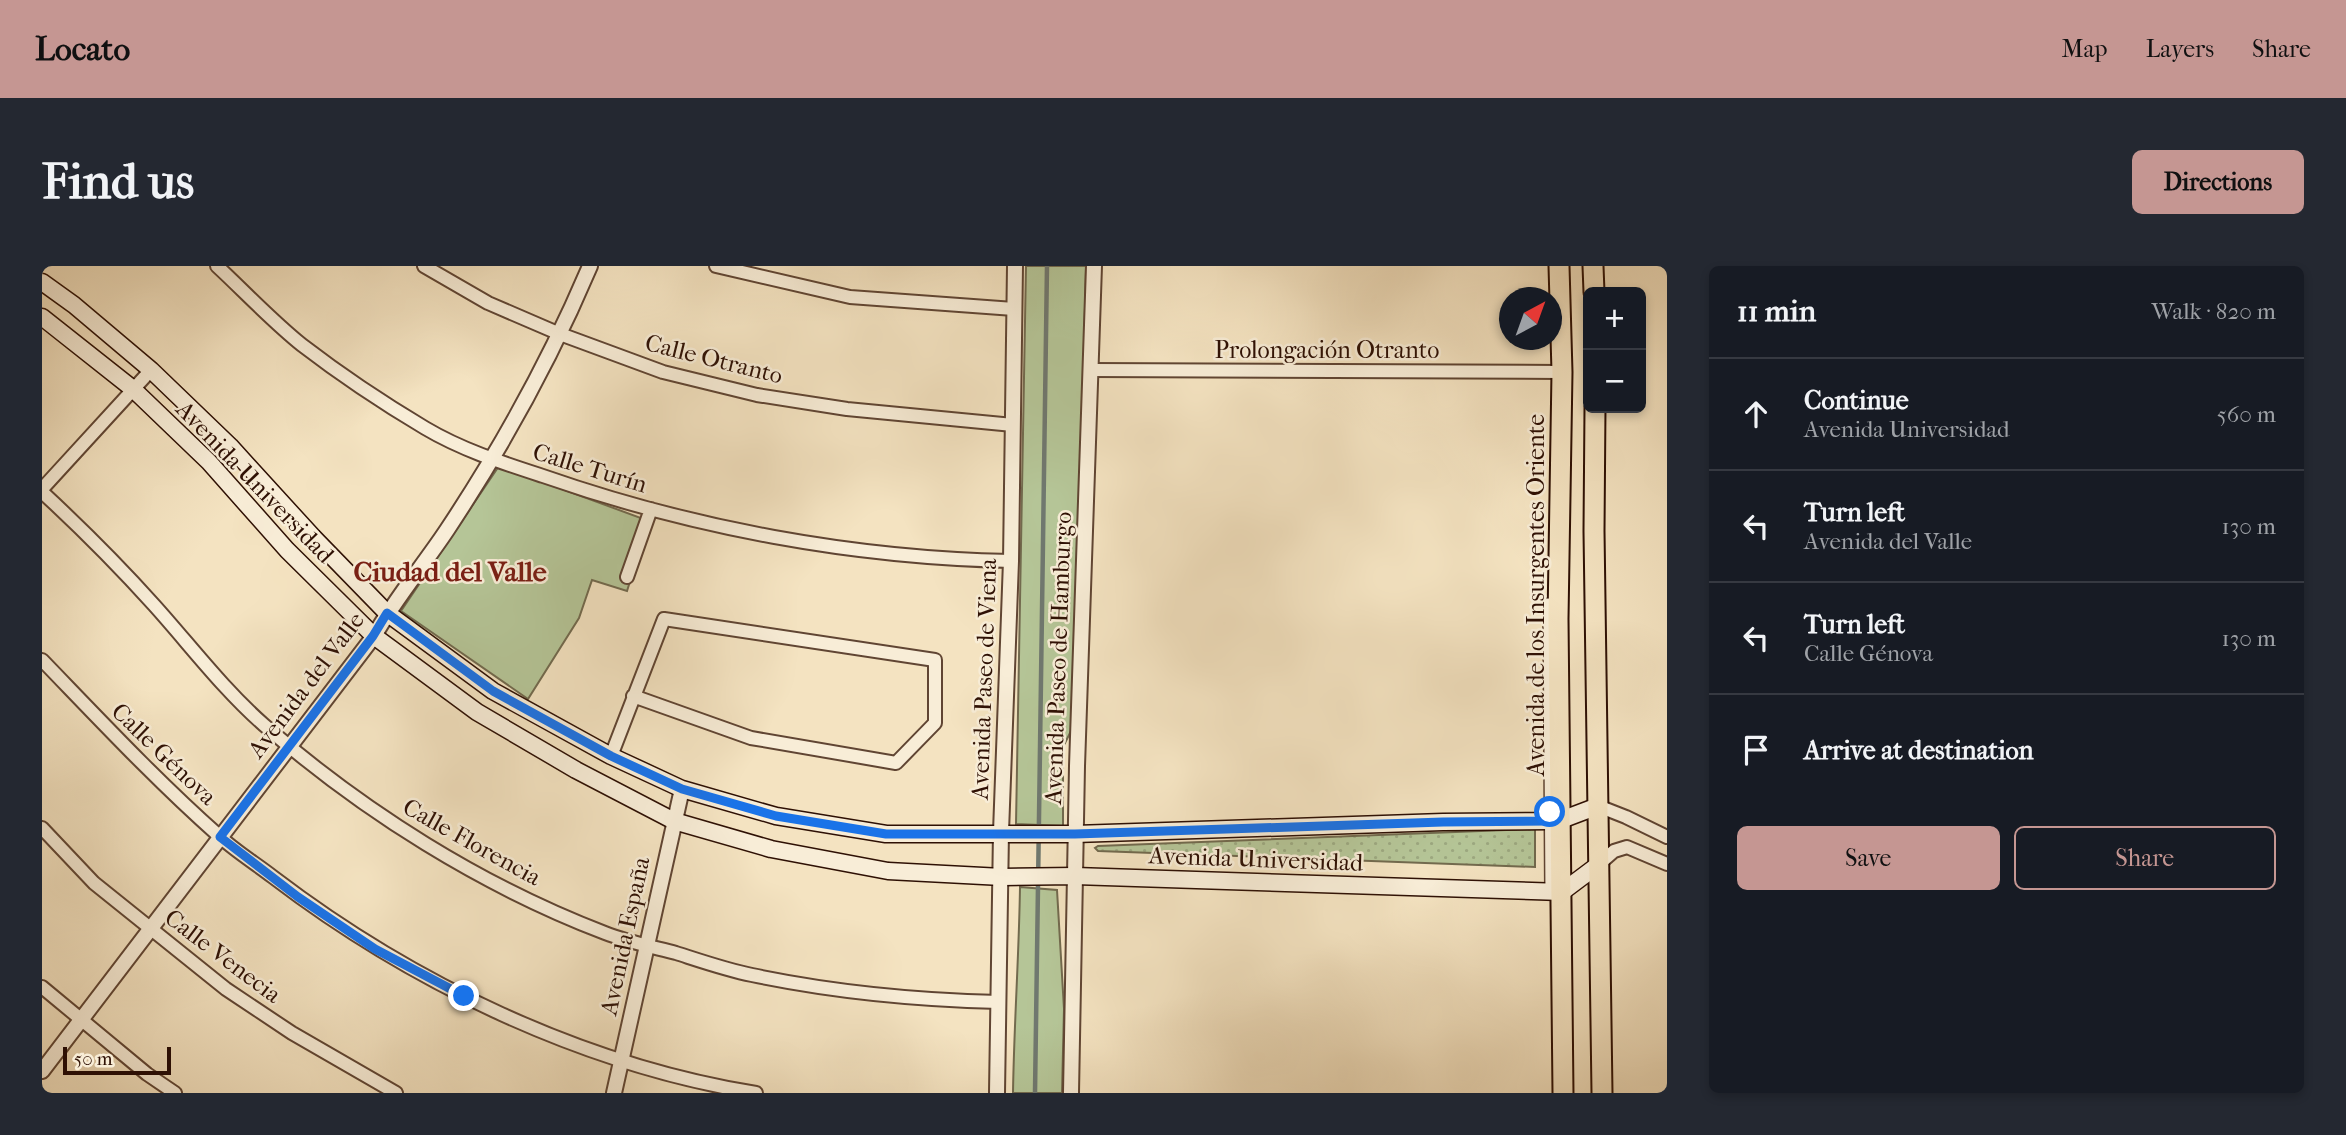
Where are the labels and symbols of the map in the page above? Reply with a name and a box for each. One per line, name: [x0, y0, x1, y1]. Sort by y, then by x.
north arrow: [1499, 287, 1562, 350]
street label: Calle Otranto: [642, 328, 786, 390]
street label: Prolongación Otranto: [1215, 336, 1439, 364]
street label: Avenida Universidad: [170, 394, 340, 570]
street label: Avenida de los Insurgentes Oriente: [1522, 414, 1550, 777]
street label: Calle Turín: [530, 437, 650, 499]
street label: Avenida Paseo de Hamburgo: [1039, 511, 1077, 806]
district label: Ciudad del Valle: [353, 555, 547, 588]
street label: Avenida Paseo de Viena: [966, 557, 1002, 801]
street label: Avenida del Valle: [241, 606, 370, 764]
street label: Calle Génova: [106, 697, 223, 811]
street label: Calle Florencia: [398, 793, 547, 892]
route start: [1534, 796, 1565, 827]
street label: Avenida Universidad: [1147, 841, 1365, 877]
street label: Avenida España: [594, 853, 656, 1019]
street label: Calle Venecia: [159, 903, 287, 1009]
route end: [448, 980, 479, 1011]
scale bar: [63, 1044, 172, 1076]

